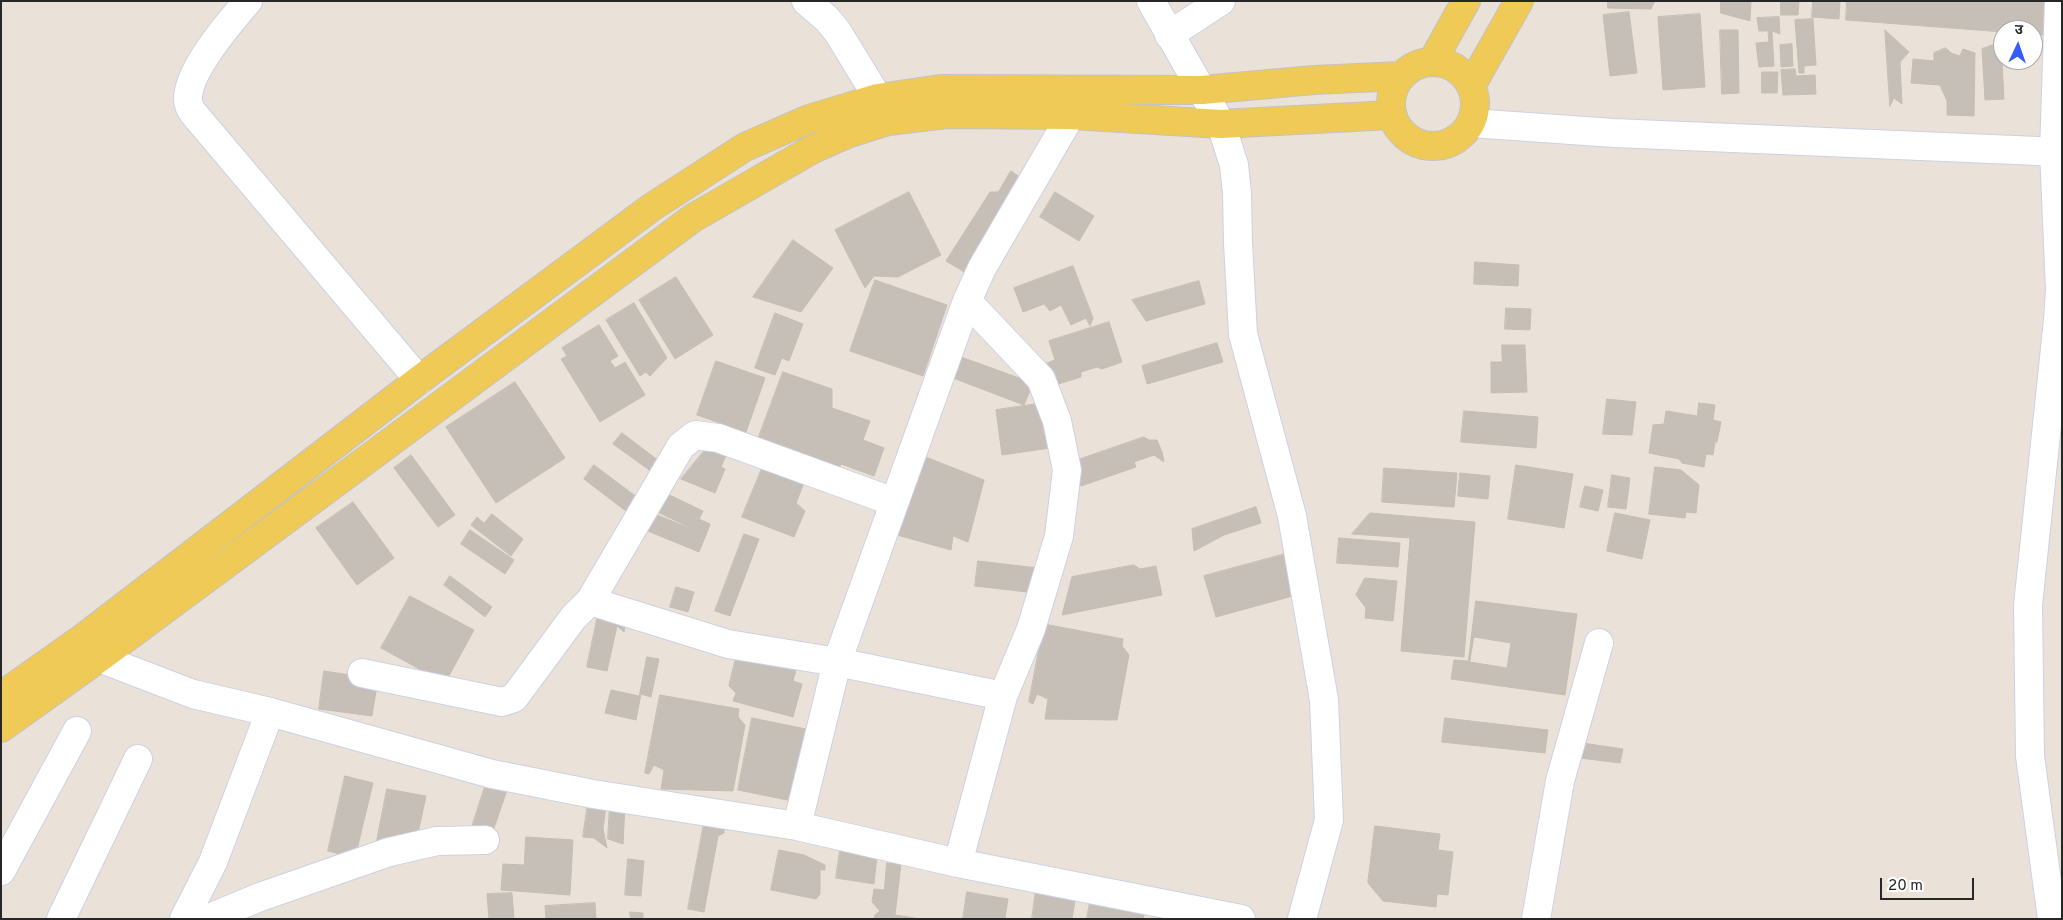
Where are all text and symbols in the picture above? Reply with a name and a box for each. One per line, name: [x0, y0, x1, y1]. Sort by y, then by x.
north arrow: [1993, 20, 2043, 70]
text: उ: [2014, 22, 2023, 39]
scale bar: [1883, 868, 1977, 900]
text: 20 m: [1888, 877, 1923, 896]

